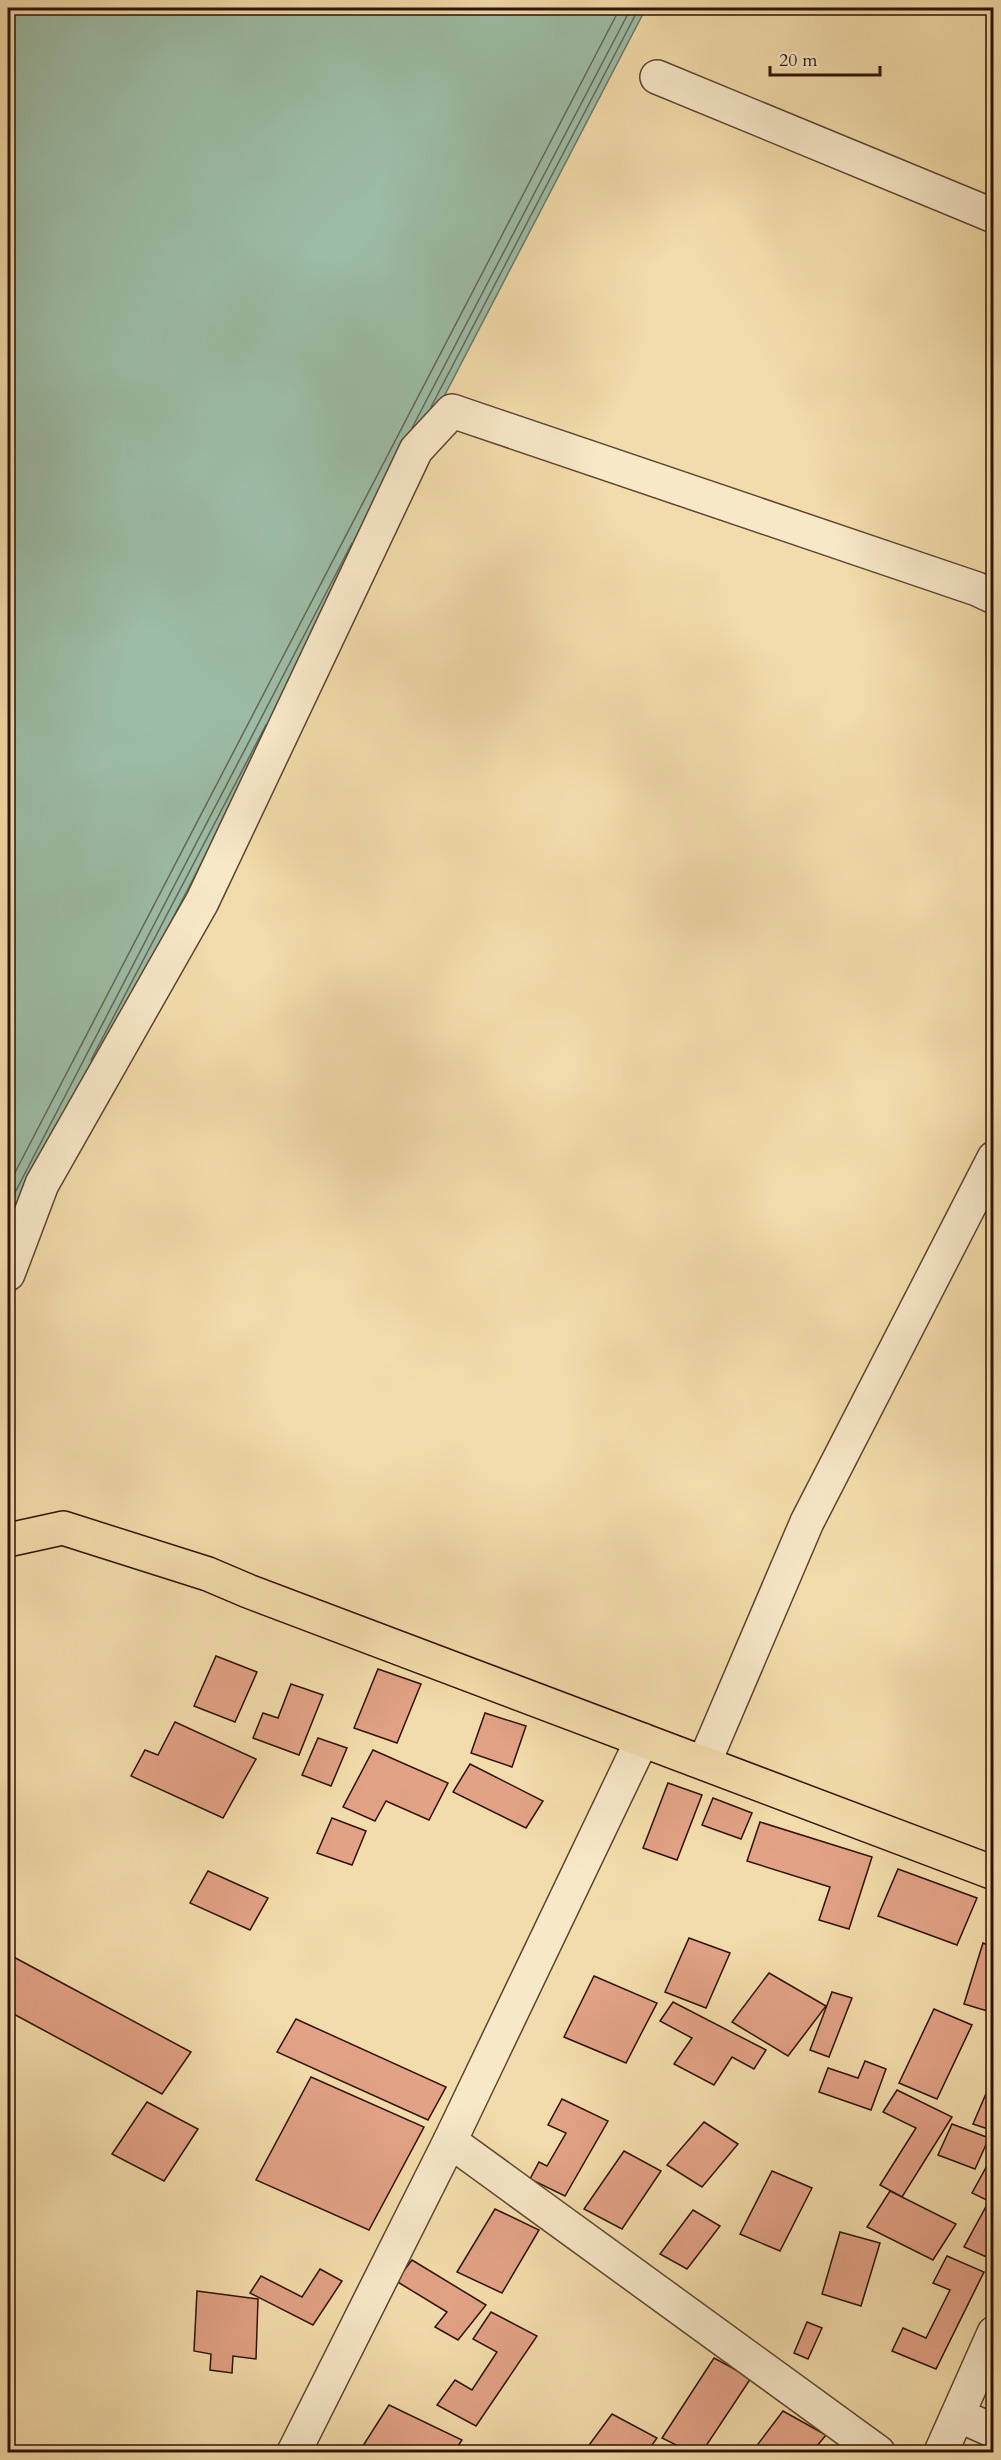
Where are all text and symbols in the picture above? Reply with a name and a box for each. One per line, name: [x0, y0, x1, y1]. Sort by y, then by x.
scale bar: [770, 39, 880, 77]
text: 20 m: [779, 48, 818, 73]

